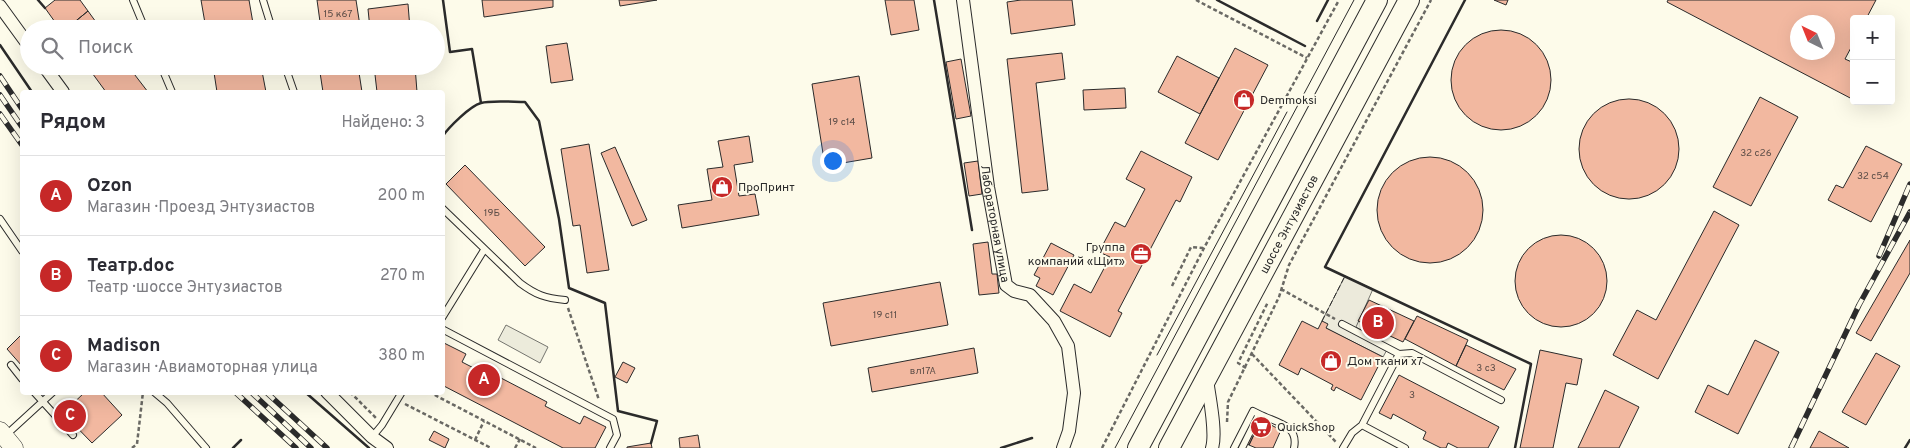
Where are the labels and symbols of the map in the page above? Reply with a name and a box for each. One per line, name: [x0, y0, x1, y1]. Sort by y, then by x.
house number: 15 к67: [324, 8, 353, 21]
north arrow: [1790, 15, 1835, 60]
shop icon: Demmoksi: [1232, 88, 1256, 112]
place label: Demmoksi: [1260, 93, 1317, 109]
house number: 19 с14: [829, 116, 855, 129]
house number: 32 с26: [1740, 147, 1772, 160]
your location: [820, 148, 846, 174]
street label: Лабораторная улица: [976, 164, 1012, 284]
house number: 32 с54: [1857, 170, 1889, 183]
street label: шоссе Энтузиастов: [1257, 172, 1323, 277]
shop icon: ПроПринт: [710, 175, 734, 199]
place label: ПроПринт: [738, 180, 795, 196]
house number: 19Б: [484, 207, 500, 220]
place label: Группа компаний «Щит»: [1028, 240, 1125, 270]
office icon: Группа компаний «Щит»: [1129, 242, 1153, 266]
pin: B: [1362, 304, 1394, 342]
house number: 19 с11: [873, 309, 897, 322]
shop icon: Дом ткани x7: [1319, 349, 1343, 373]
place label: Дом ткани x7: [1347, 354, 1423, 370]
pin: A: [468, 361, 500, 399]
house number: 3 с3: [1476, 362, 1496, 375]
house number: вл17А: [910, 365, 936, 378]
house number: 3: [1409, 389, 1415, 402]
pin: C: [54, 397, 86, 435]
supermarket icon: QuickShop: [1249, 415, 1273, 439]
place label: QuickShop: [1277, 420, 1335, 436]

